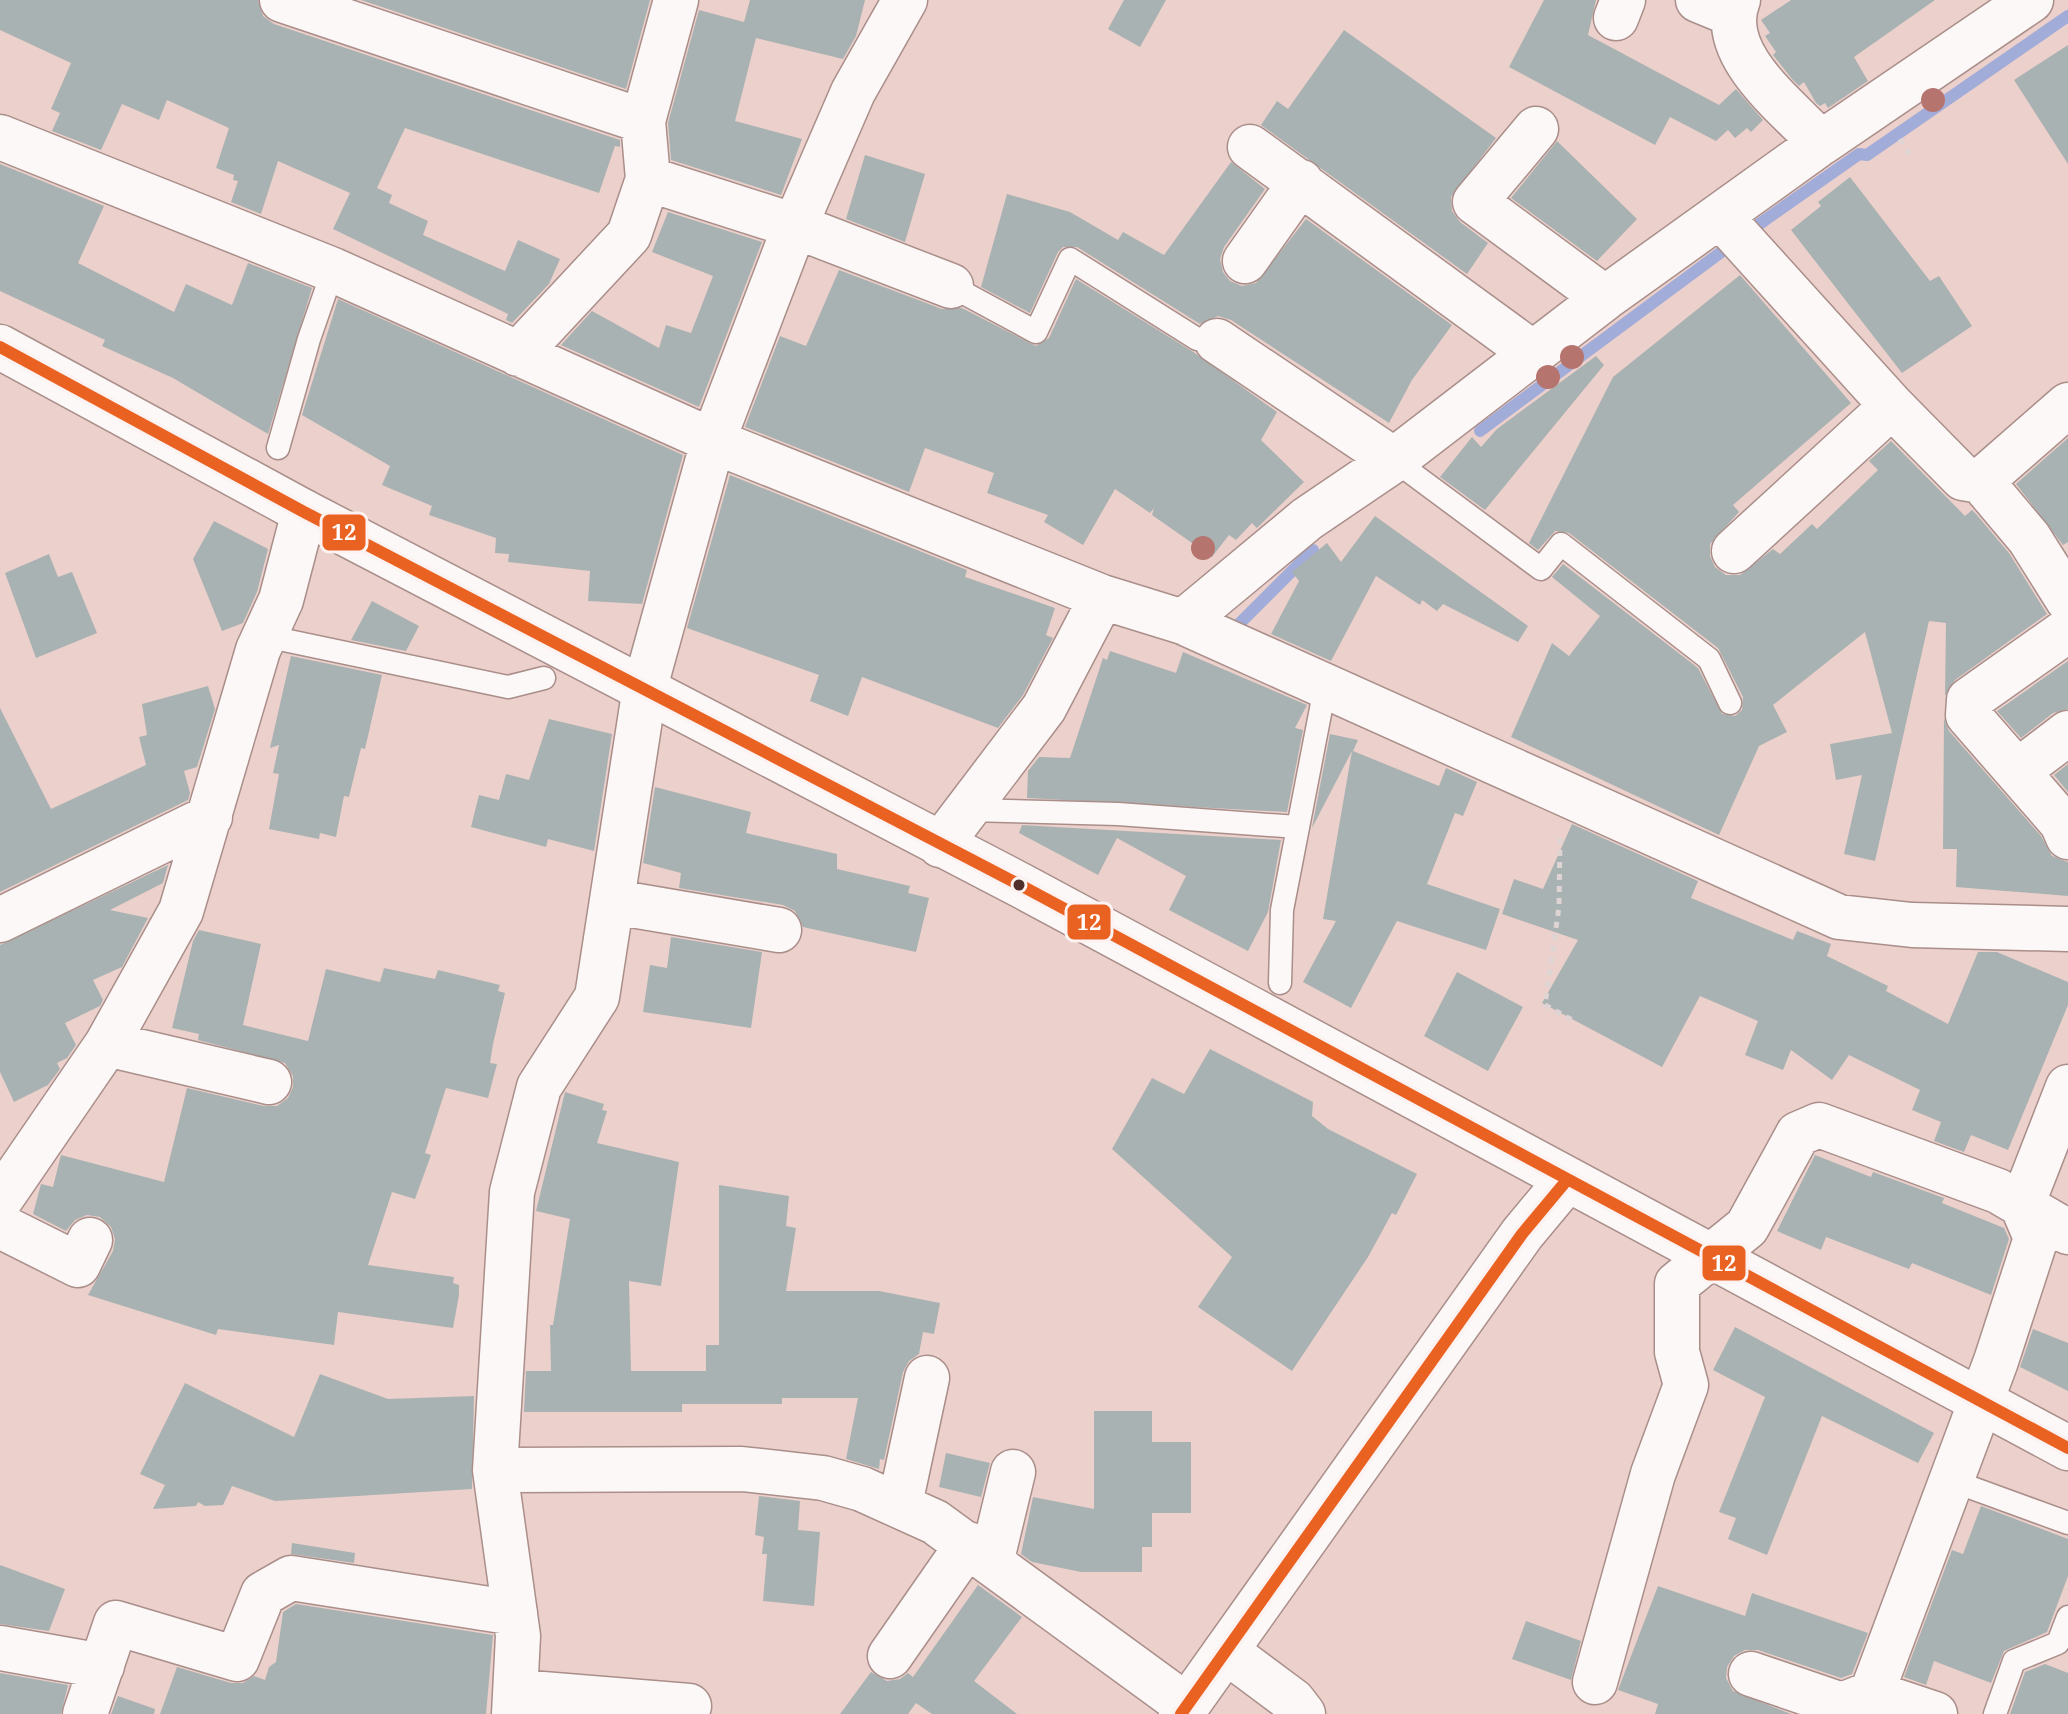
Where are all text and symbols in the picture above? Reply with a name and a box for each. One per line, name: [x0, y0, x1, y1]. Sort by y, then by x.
line badge: 12: [321, 513, 367, 552]
text: 12: [332, 516, 356, 546]
unlabelled marker: [1011, 877, 1027, 893]
line badge: 12: [1066, 903, 1112, 941]
text: 12: [1077, 906, 1101, 936]
line badge: 12: [1701, 1244, 1747, 1282]
text: 12: [1712, 1247, 1736, 1277]

